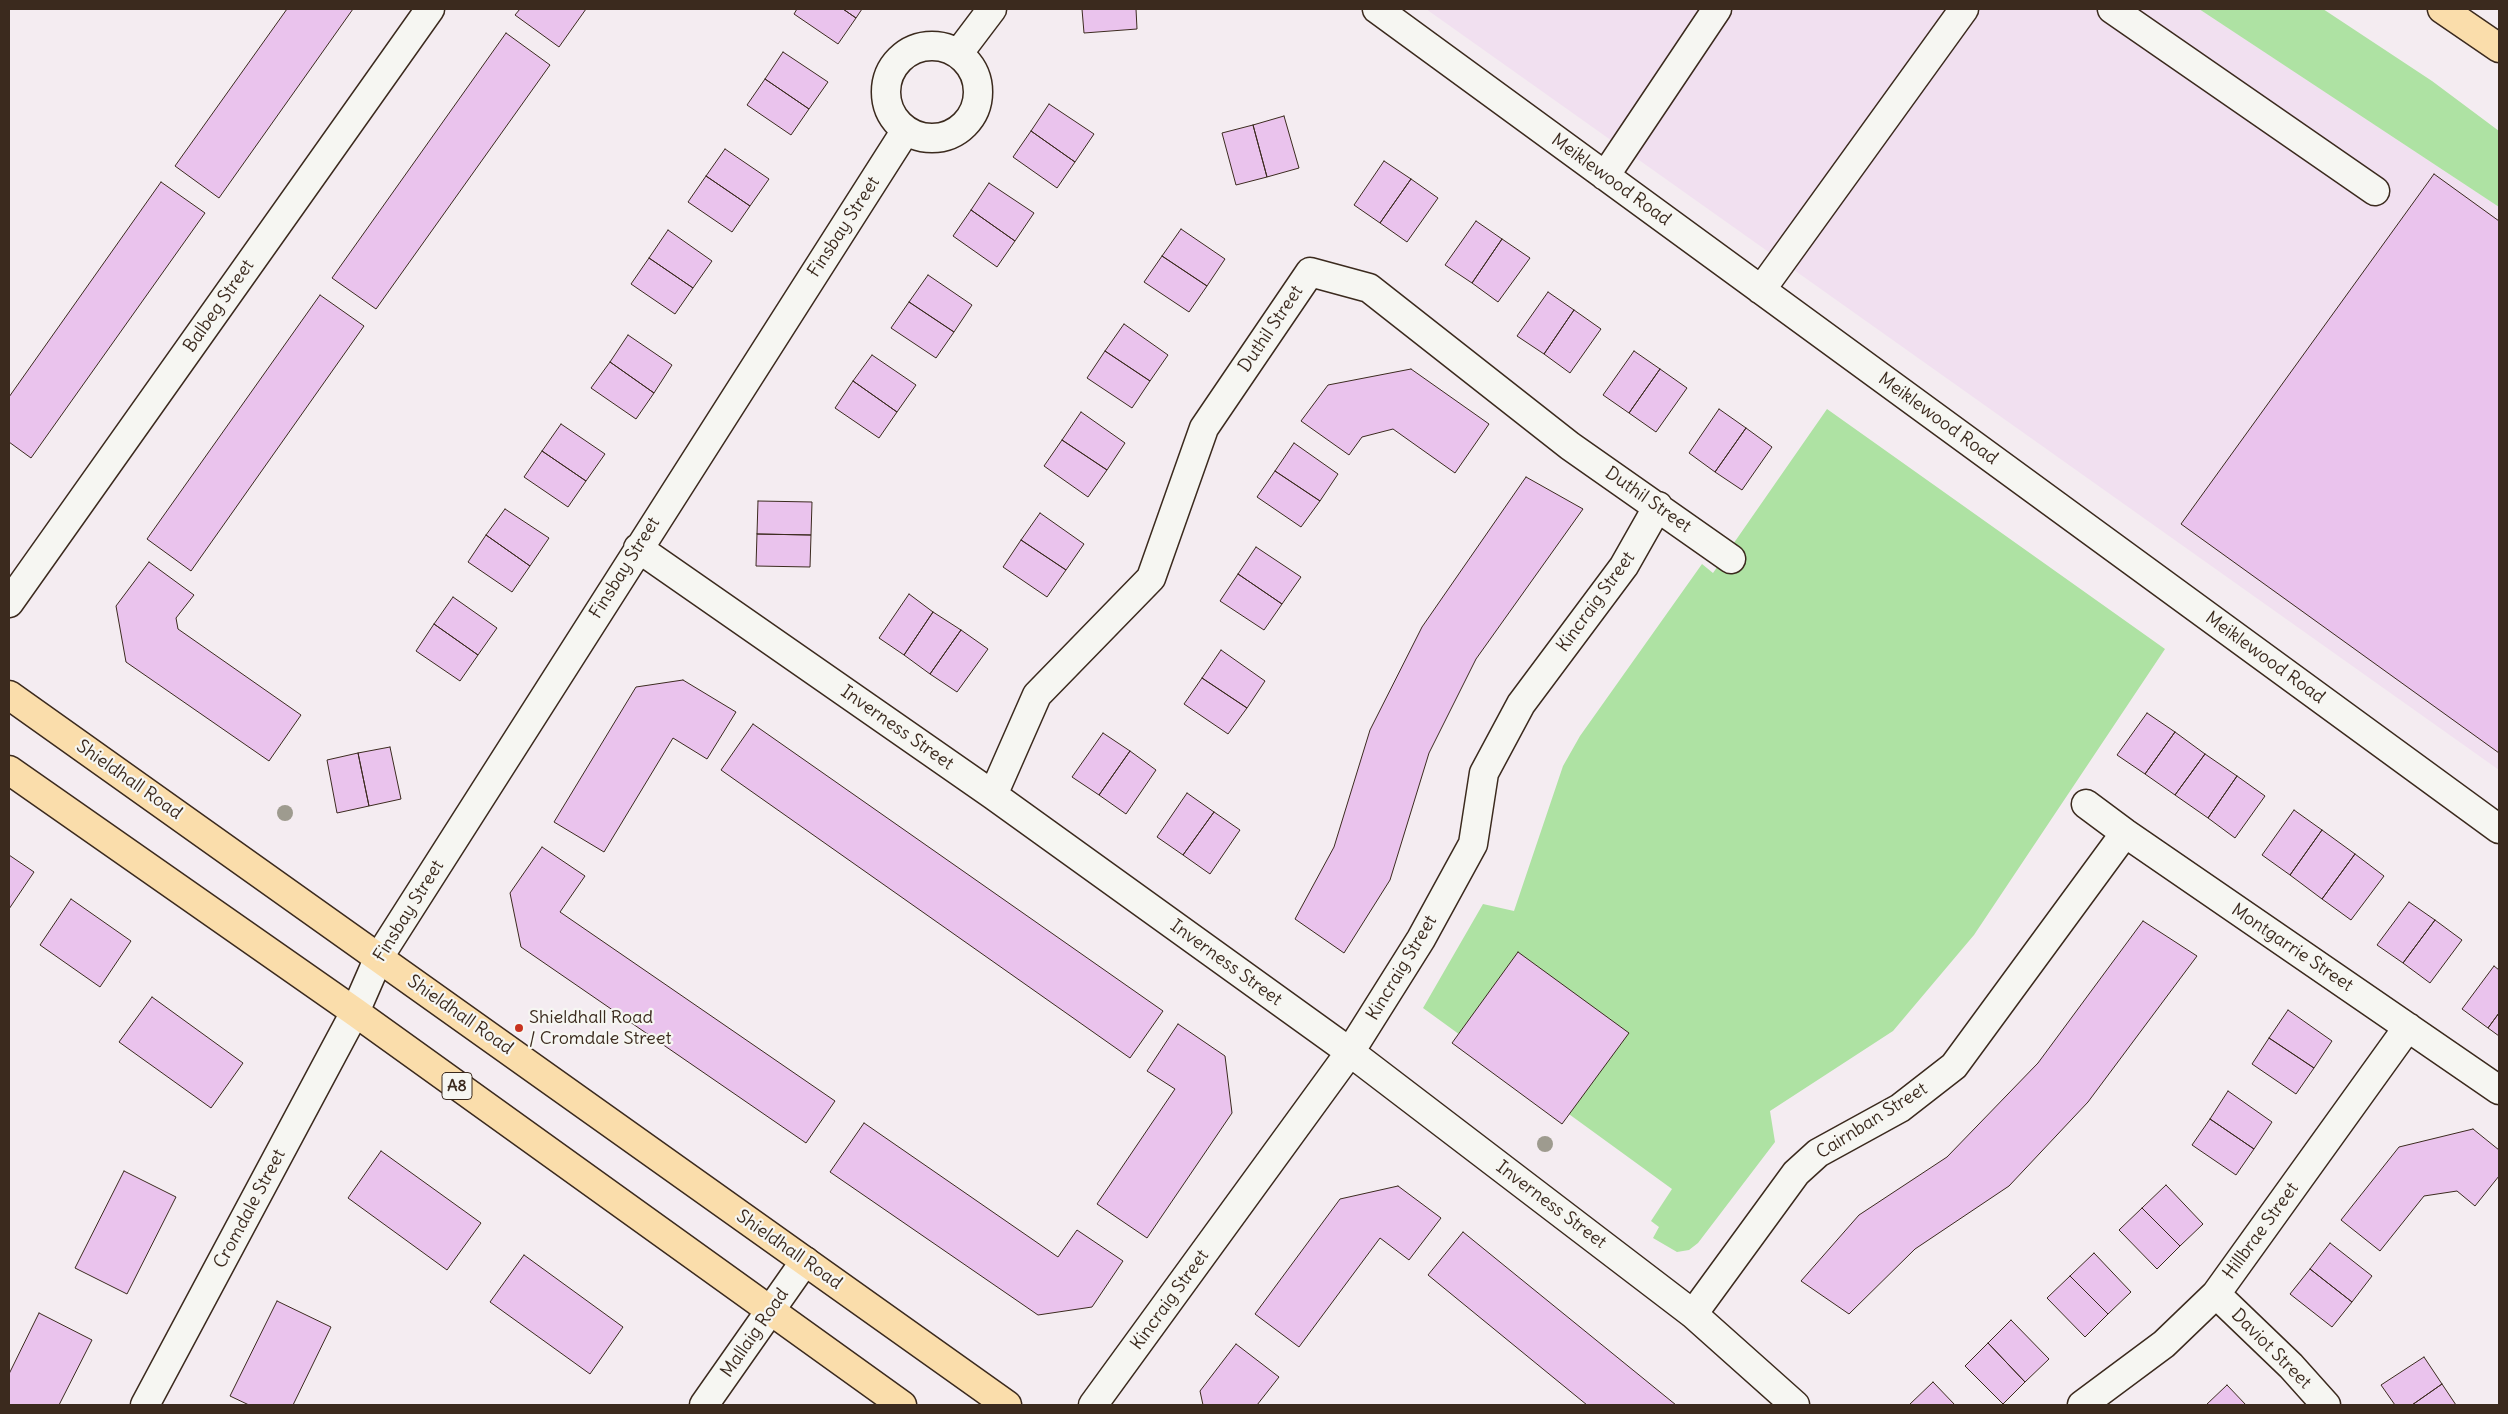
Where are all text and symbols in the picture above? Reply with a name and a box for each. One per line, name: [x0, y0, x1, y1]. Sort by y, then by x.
street label: Meiklewood Road: [1547, 129, 1675, 231]
street label: Finsbay Street: [803, 173, 885, 281]
street label: Balbeg Street: [179, 256, 259, 356]
street label: Duthil Street: [1234, 281, 1308, 377]
street label: Meiklewood Road: [1874, 368, 2002, 470]
street label: Duthil Street: [1601, 462, 1695, 538]
street label: Finsbay Street: [585, 513, 665, 623]
street label: Kincraig Street: [1552, 548, 1640, 656]
street label: Meiklewood Road: [2201, 607, 2329, 709]
street label: Inverness Street: [836, 681, 958, 775]
street label: Shieldhall Road: [72, 736, 186, 824]
street label: Finsbay Street: [369, 856, 449, 966]
street label: Montgarrie Street: [2227, 899, 2357, 997]
street label: Kincraig Street: [1362, 912, 1442, 1024]
street label: Inverness Street: [1166, 915, 1286, 1011]
street label: Shieldhall Road: [403, 971, 517, 1059]
place label: Shieldhall Road / Cromdale Street: [529, 1007, 672, 1050]
marker: Shieldhall Road / Cromdale Street: [513, 1022, 525, 1034]
road number: A8: [442, 1072, 472, 1100]
street label: Cairnban Street: [1813, 1078, 1931, 1164]
street label: Cromdale Street: [210, 1146, 290, 1272]
street label: Inverness Street: [1492, 1156, 1610, 1254]
street label: Hillbrae Street: [2219, 1178, 2303, 1284]
street label: Shieldhall Road: [732, 1206, 846, 1294]
street label: Kincraig Street: [1126, 1246, 1214, 1354]
street label: Mallaig Road: [716, 1284, 794, 1382]
street label: Daviot Street: [2227, 1305, 2315, 1393]

